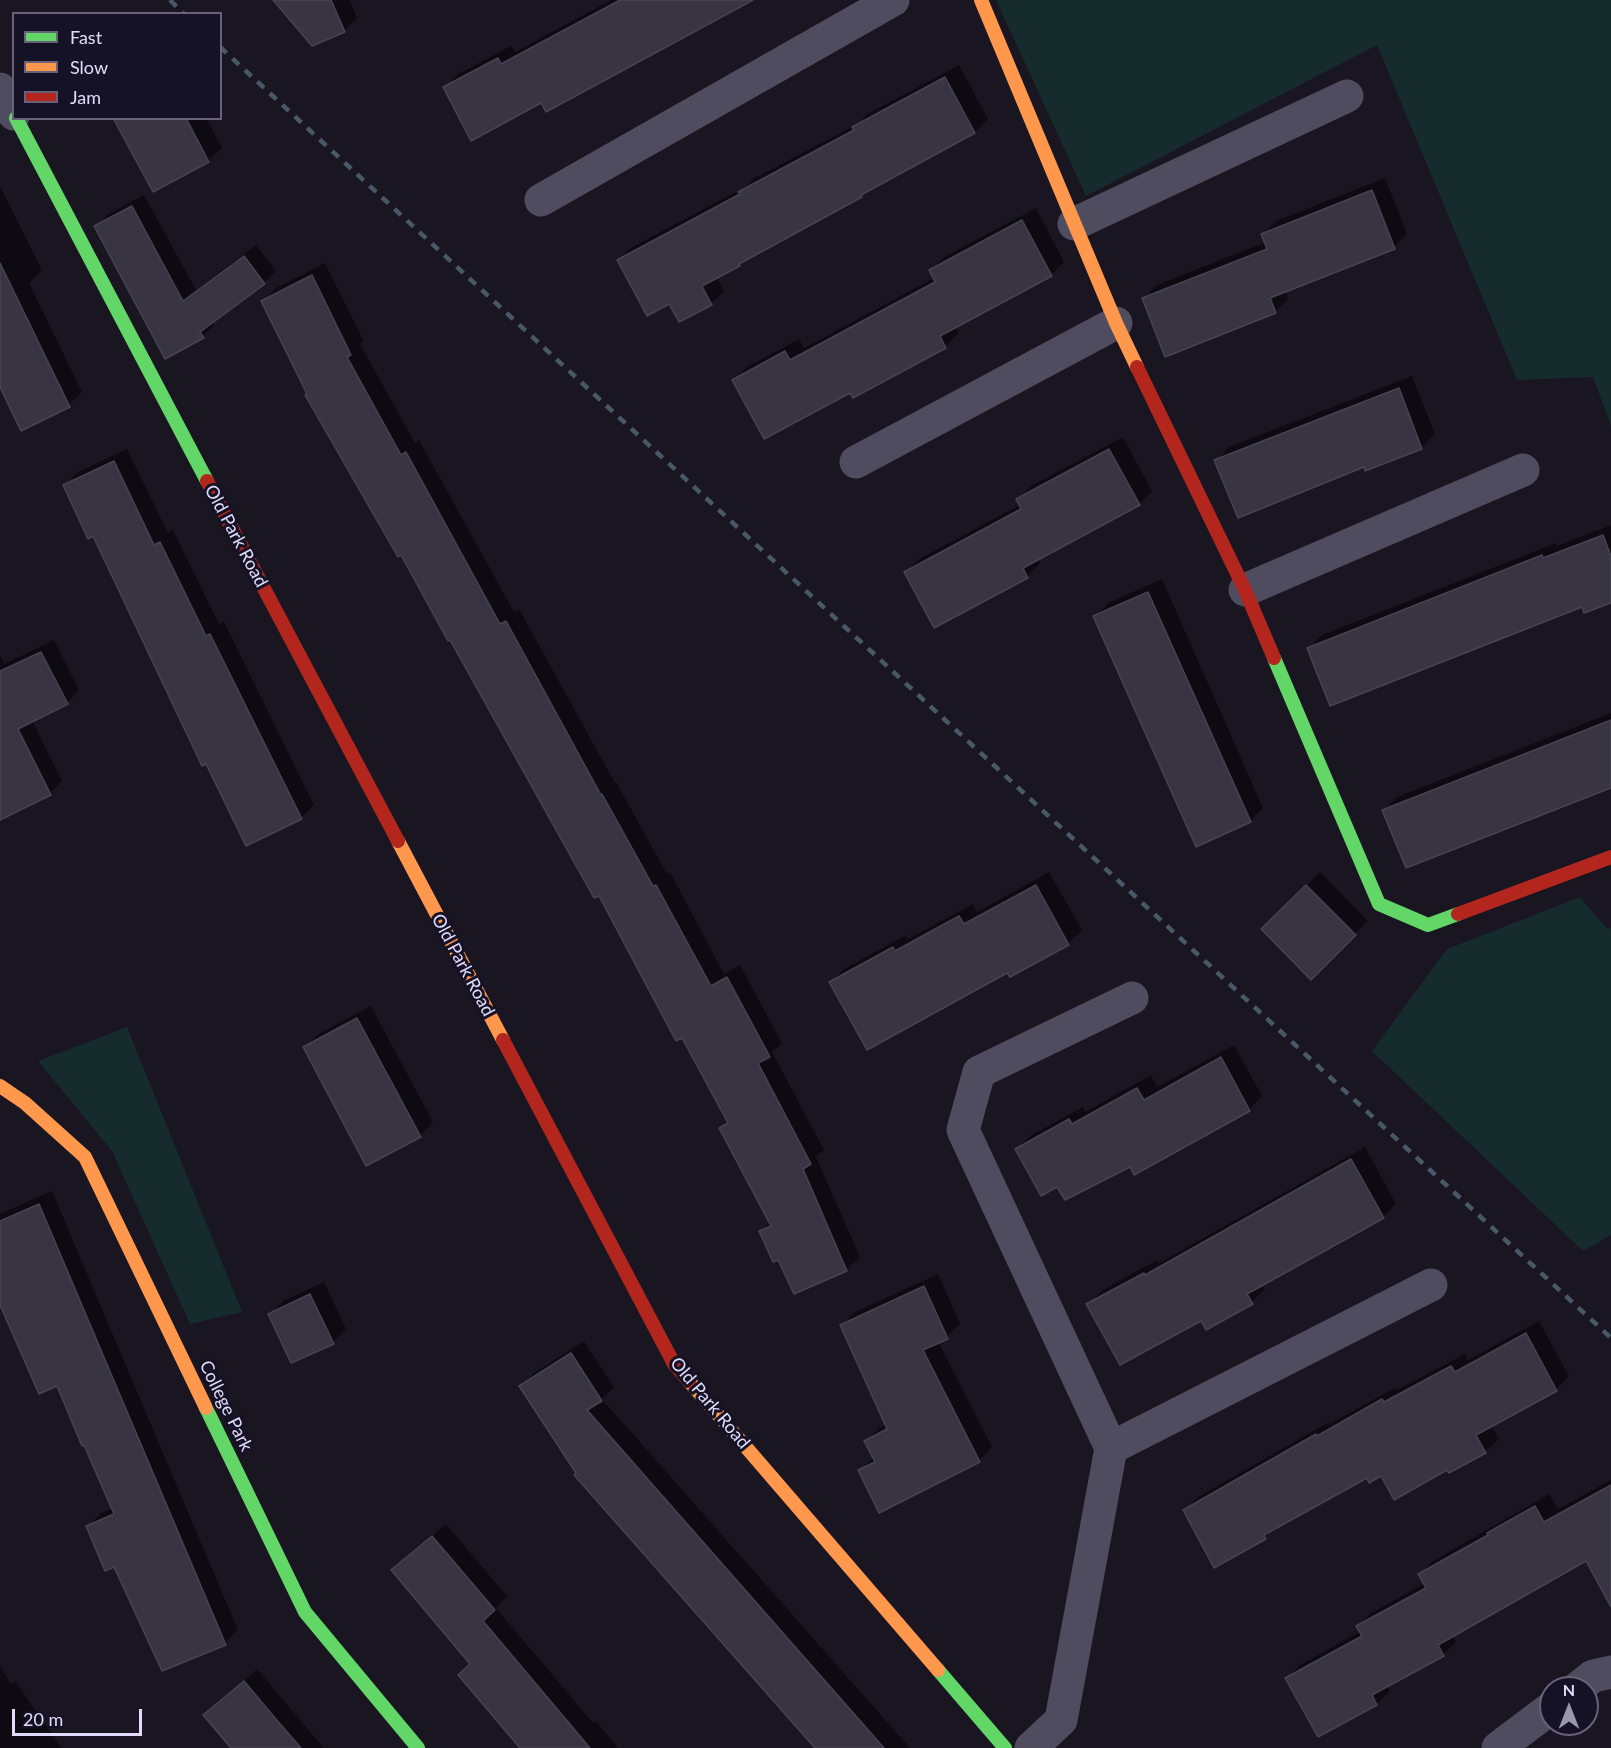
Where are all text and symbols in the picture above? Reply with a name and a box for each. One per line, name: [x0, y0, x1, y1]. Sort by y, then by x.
legend: [12, 12, 222, 120]
text: Fast: [70, 26, 102, 48]
text: Slow: [70, 56, 108, 78]
text: Jam: [70, 86, 101, 108]
street label: Old Park Road: [200, 481, 272, 591]
street label: Old Park Road: [427, 910, 499, 1020]
street label: Old Park Road: [665, 1353, 755, 1453]
street label: College Park: [195, 1357, 257, 1455]
north arrow: [1539, 1676, 1599, 1736]
text: N: [1563, 1680, 1575, 1699]
scale bar: [15, 1697, 146, 1735]
text: 20 m: [23, 1708, 63, 1730]

